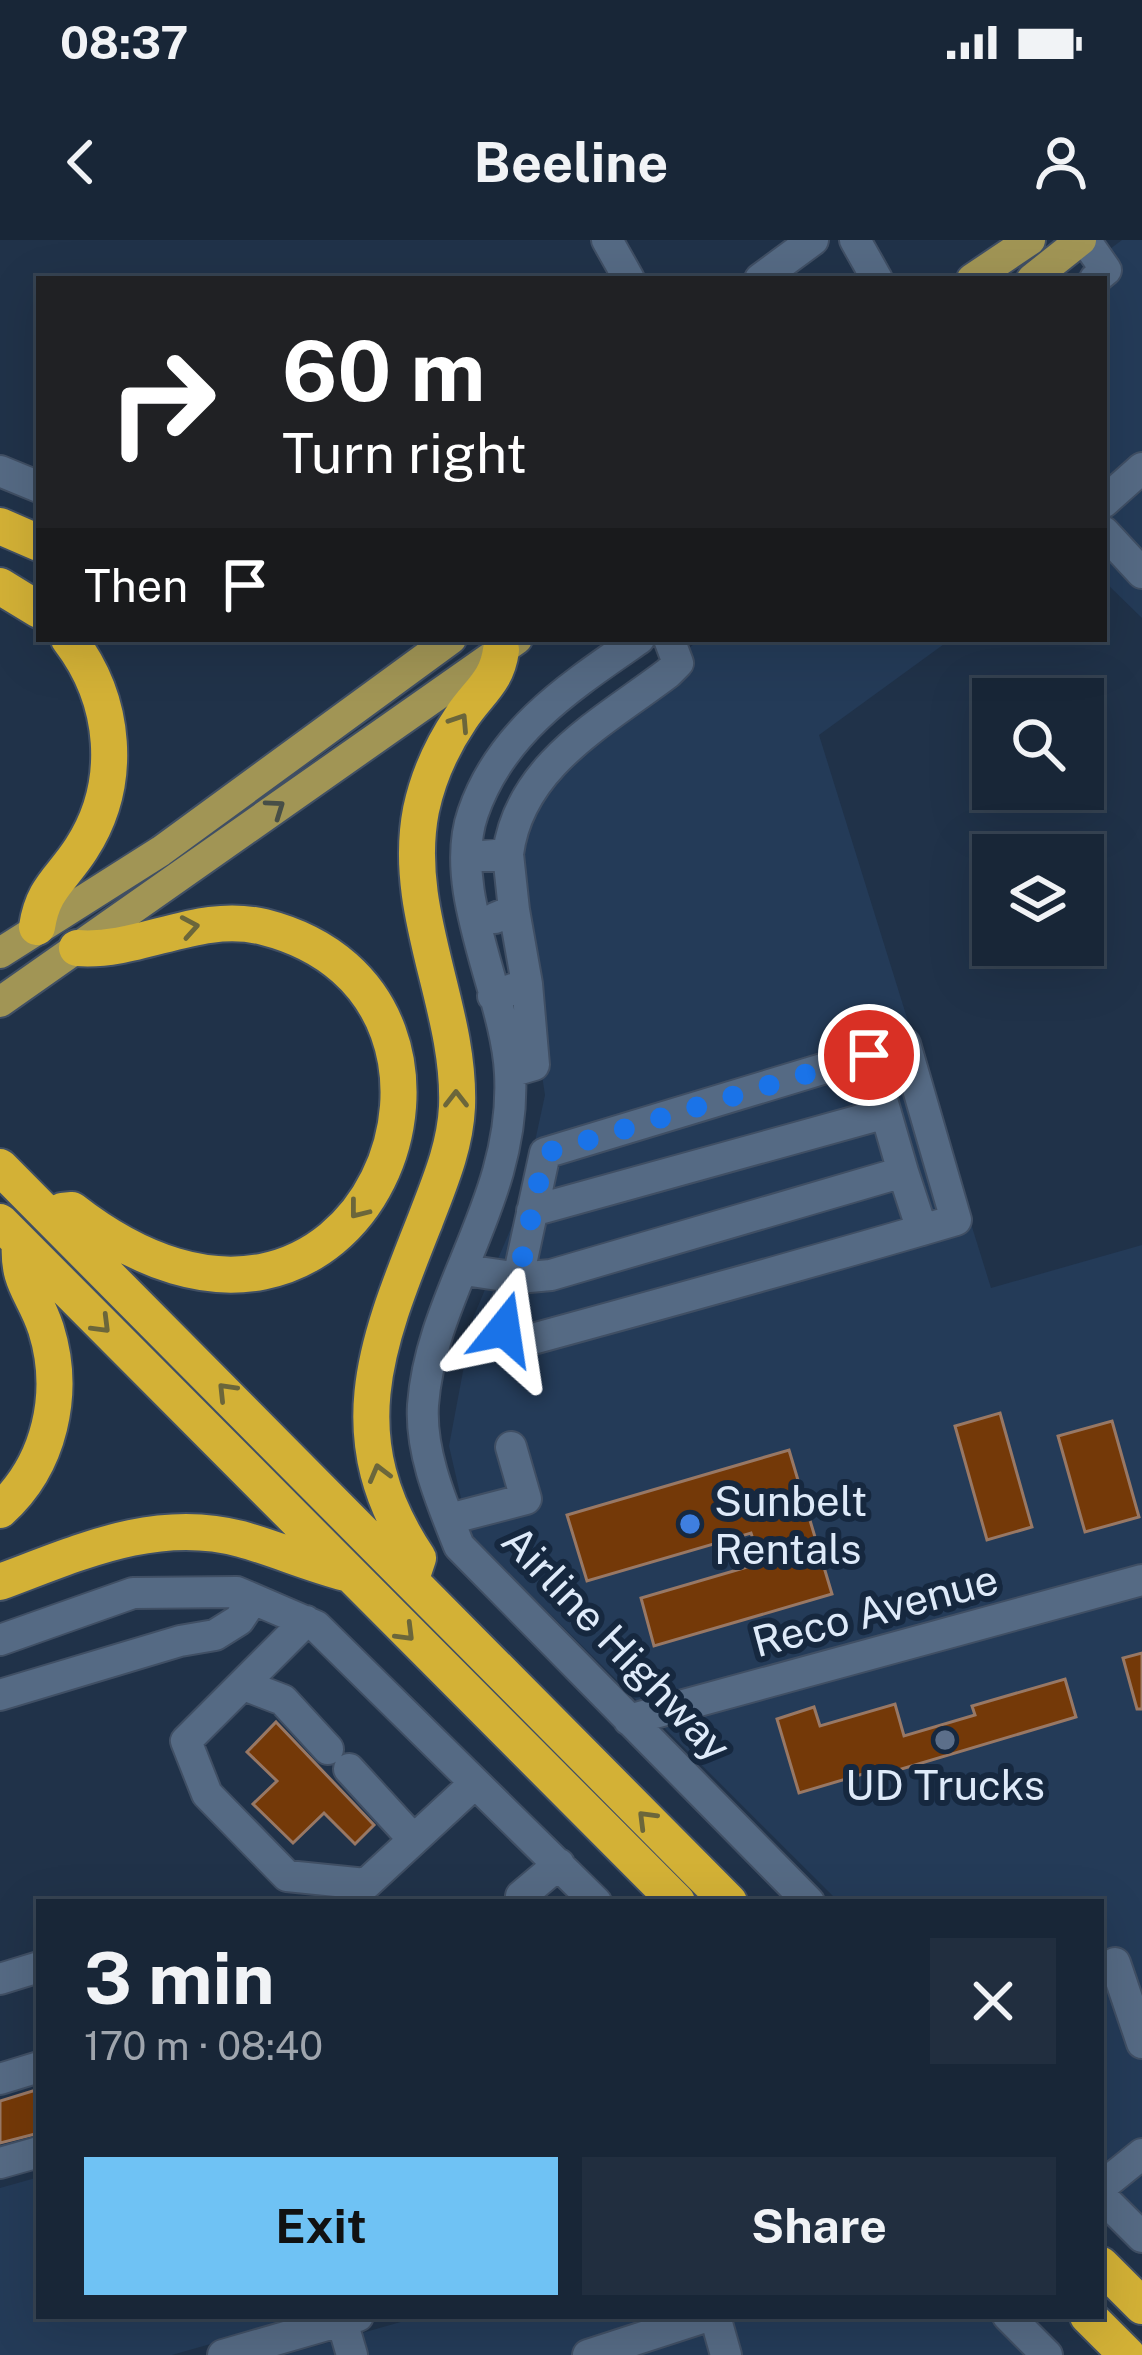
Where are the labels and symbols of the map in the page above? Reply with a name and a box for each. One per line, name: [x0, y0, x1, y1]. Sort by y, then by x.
one-way arrow: [445, 713, 467, 735]
one-way arrow: [263, 800, 285, 822]
one-way arrow: [180, 916, 200, 941]
pin: [818, 1004, 920, 1106]
one-way arrow: [443, 1089, 469, 1107]
one-way arrow: [351, 1197, 372, 1219]
position arrow: [441, 1266, 567, 1392]
one-way arrow: [88, 1311, 110, 1333]
one-way arrow: [218, 1383, 240, 1405]
one-way arrow: [368, 1464, 393, 1484]
place label: Sunbelt Rentals: [714, 1476, 867, 1573]
marker: Sunbelt Rentals: [677, 1511, 703, 1537]
street label: Airline Highway: [493, 1515, 741, 1771]
street label: Reco Avenue: [747, 1554, 1003, 1666]
one-way arrow: [391, 1618, 413, 1640]
marker: UD Trucks: [932, 1727, 958, 1753]
place label: UD Trucks: [845, 1760, 1045, 1809]
one-way arrow: [639, 1811, 661, 1833]

